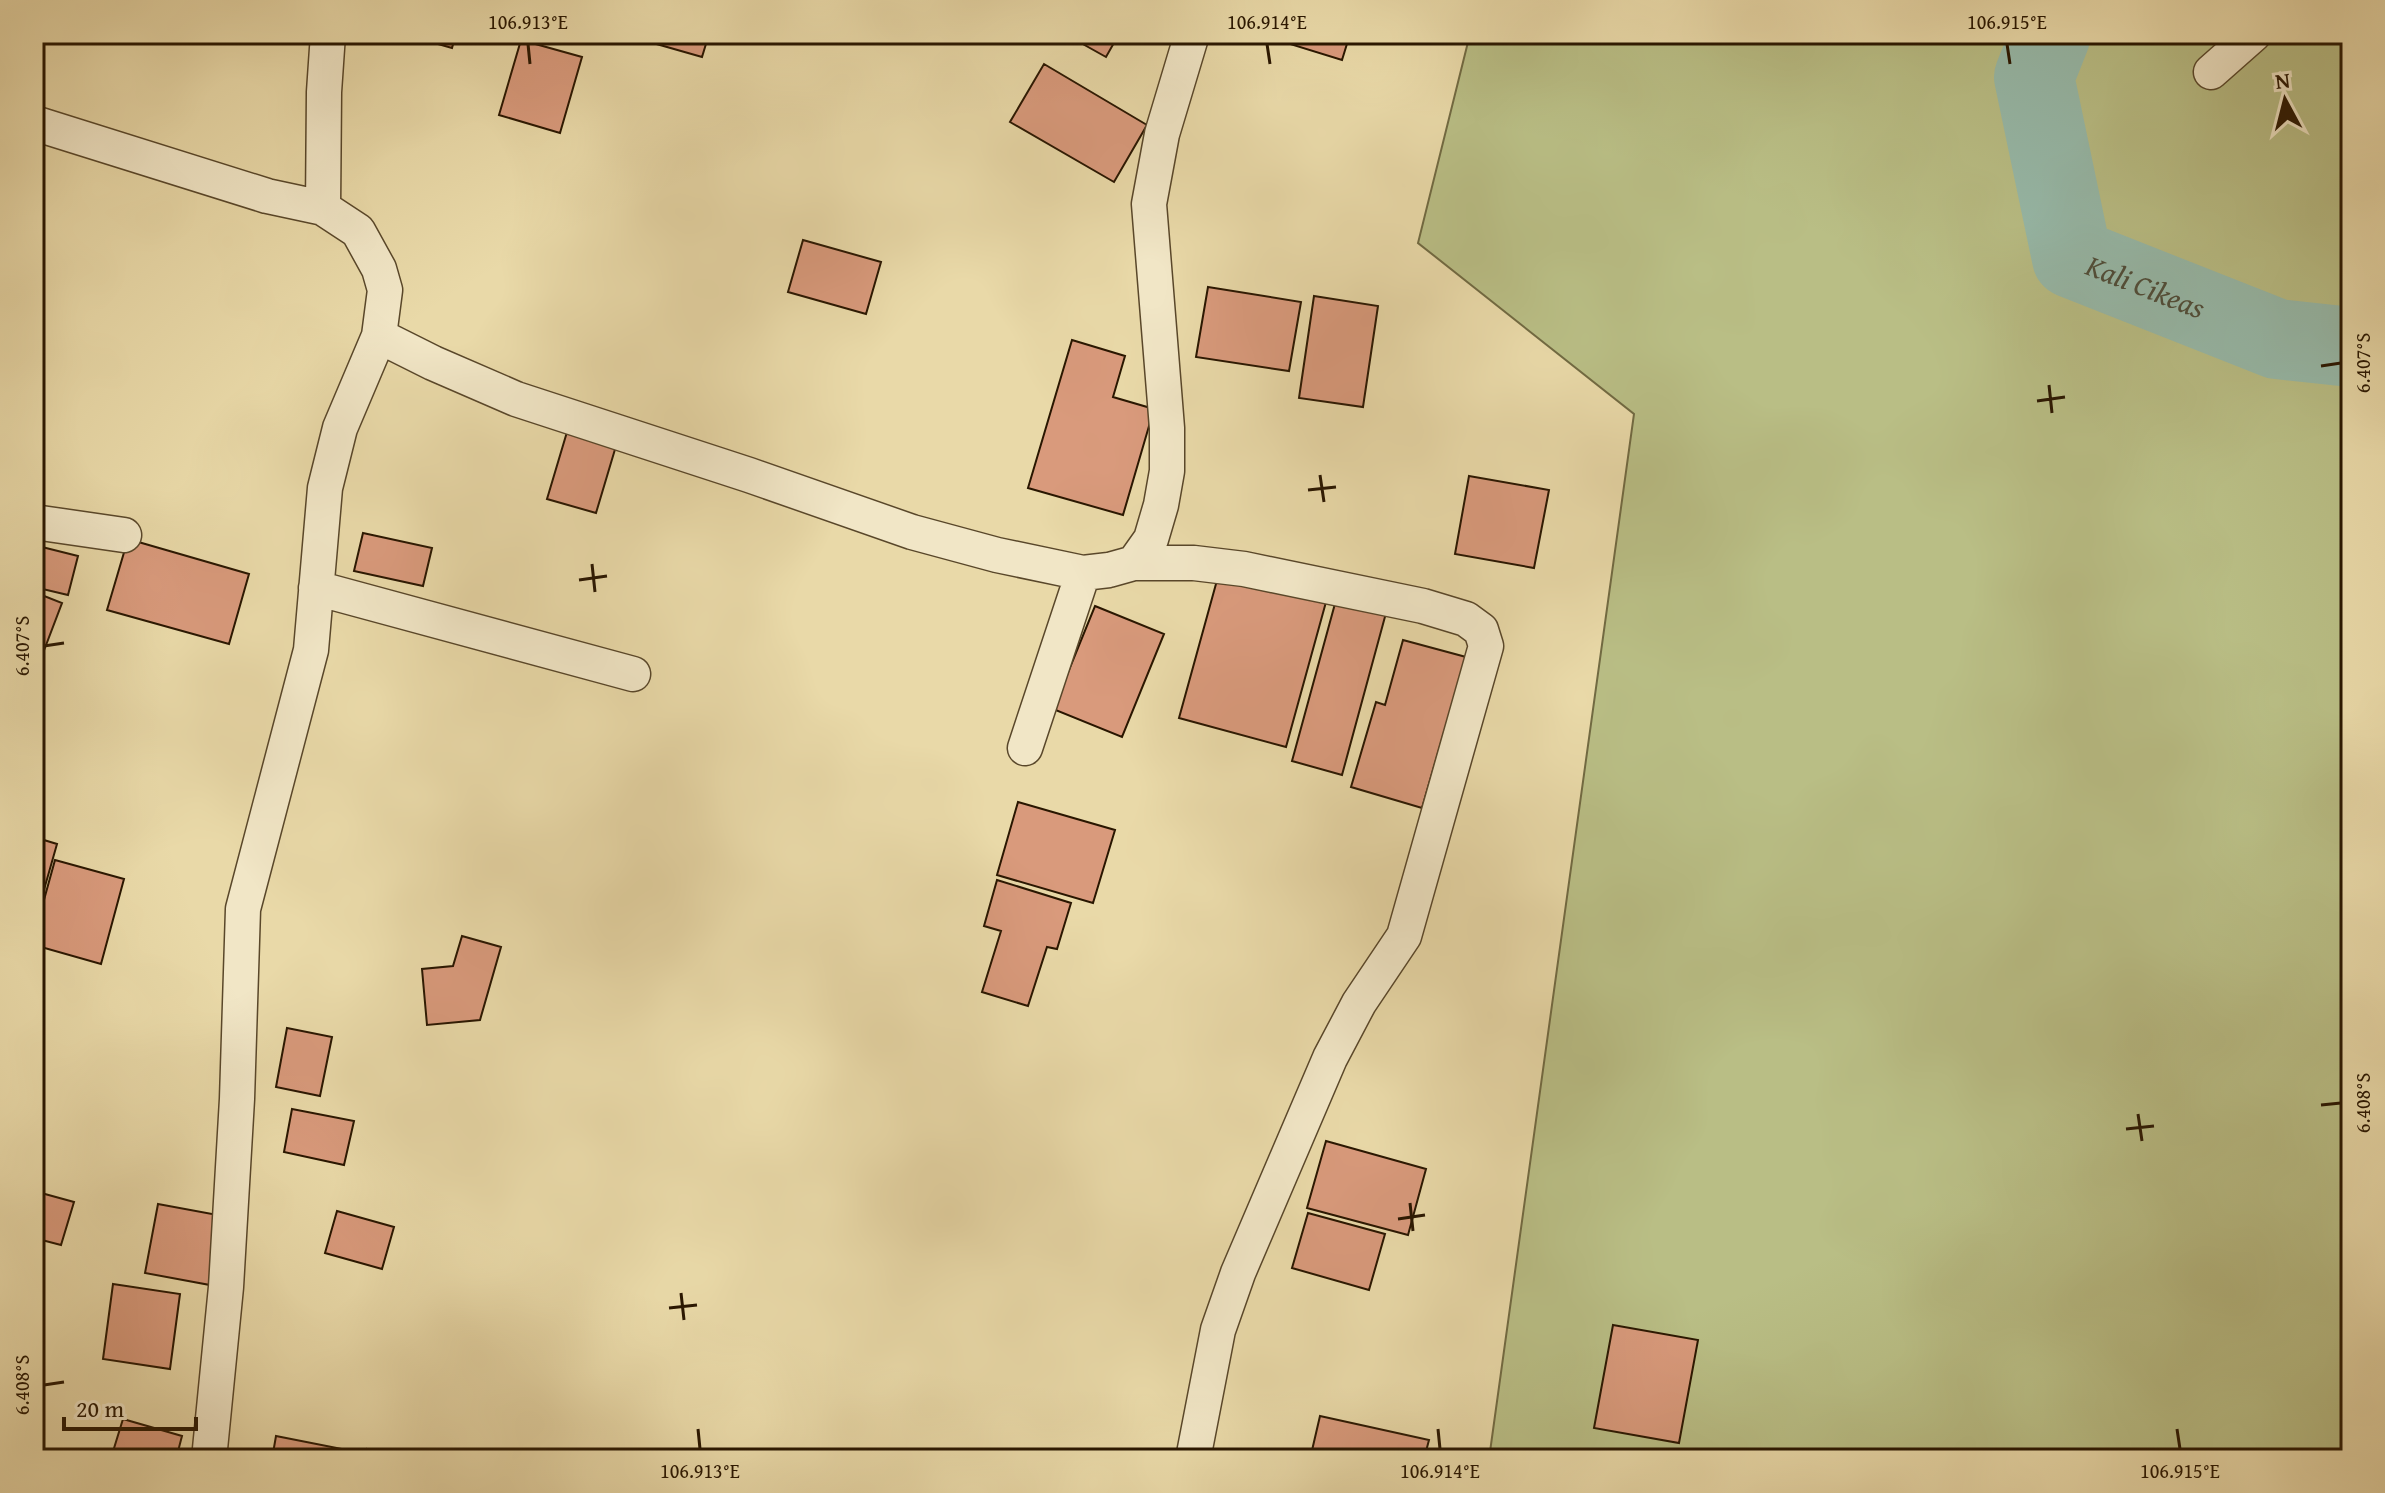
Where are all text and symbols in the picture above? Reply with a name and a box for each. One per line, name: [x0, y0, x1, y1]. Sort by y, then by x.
text: 106.913°E: [488, 7, 568, 36]
text: 106.914°E: [1227, 7, 1307, 36]
text: 106.915°E: [1967, 7, 2047, 36]
north arrow: [2245, 60, 2325, 140]
text: N: [2273, 63, 2292, 97]
water label: Kali Cikeas: [2079, 242, 2212, 329]
text: 6.407°S: [2348, 333, 2377, 393]
text: 6.407°S: [7, 616, 36, 676]
text: 6.408°S: [2348, 1073, 2377, 1133]
text: 6.408°S: [7, 1355, 36, 1415]
scale bar: [64, 1381, 196, 1431]
text: 20 m: [76, 1391, 124, 1426]
text: 106.913°E: [660, 1456, 740, 1485]
text: 106.914°E: [1400, 1456, 1480, 1485]
text: 106.915°E: [2140, 1456, 2220, 1485]

